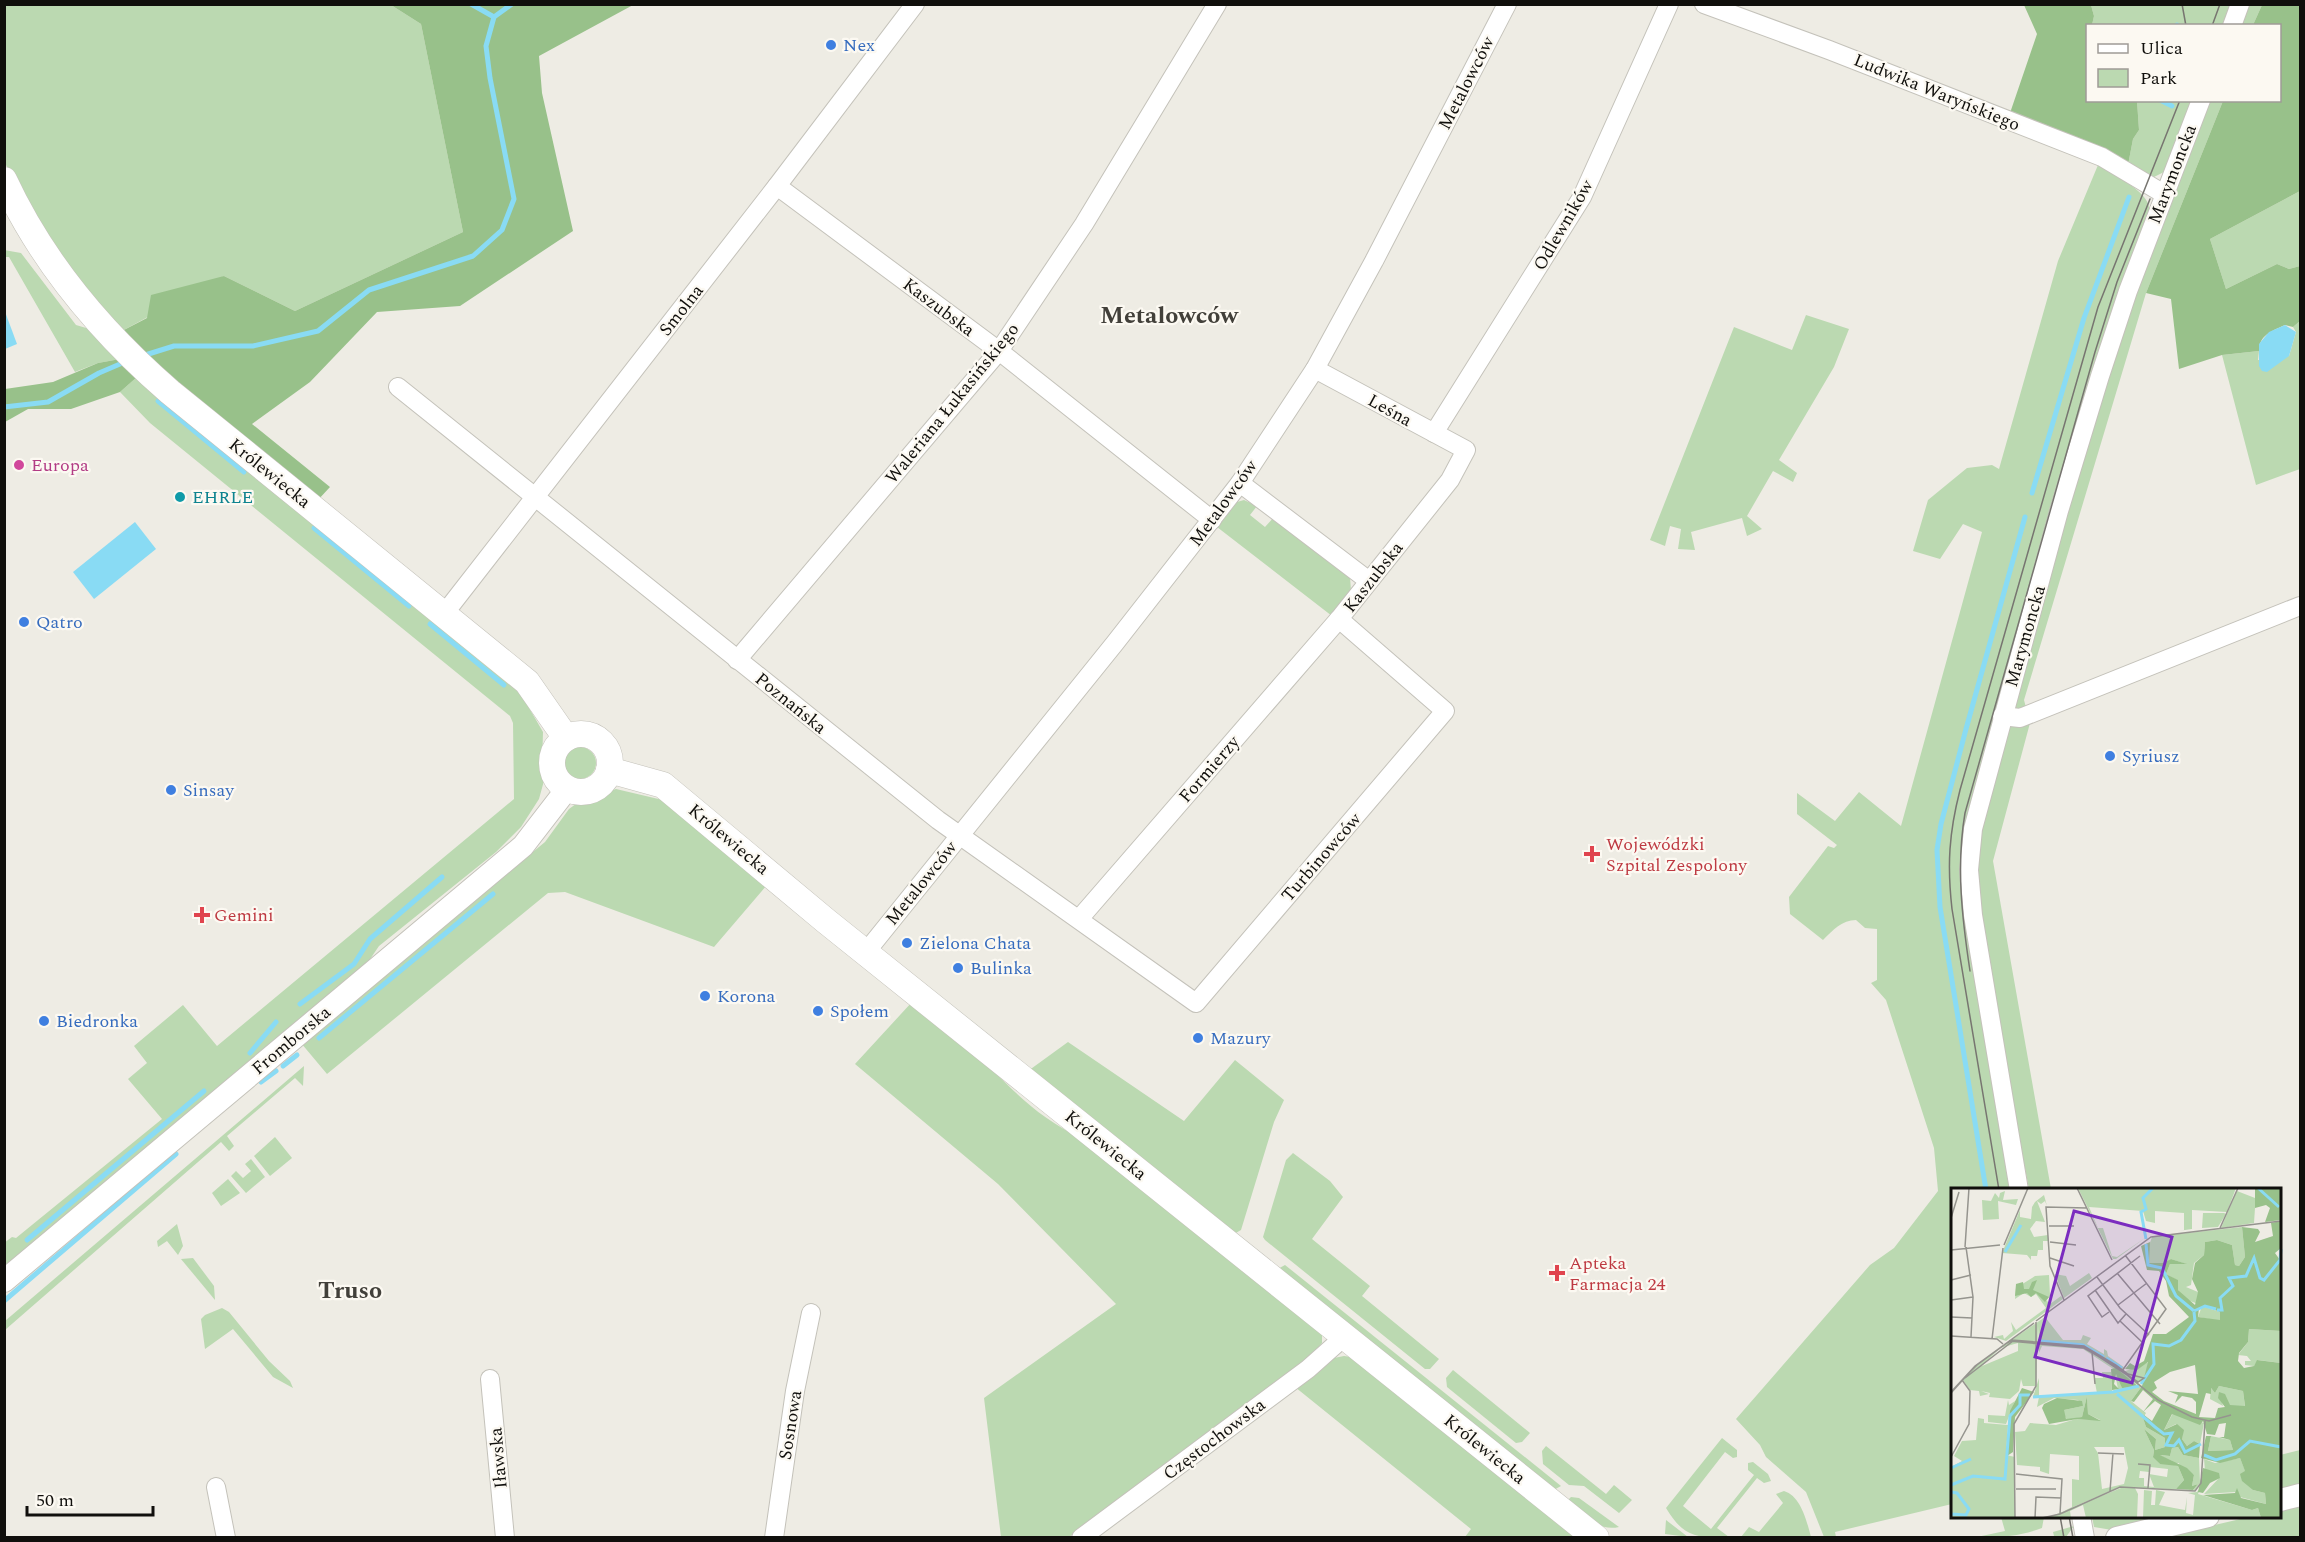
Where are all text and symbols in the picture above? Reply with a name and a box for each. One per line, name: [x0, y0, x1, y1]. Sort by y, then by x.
legend: [2086, 24, 2281, 102]
street label: Metalowców: [1431, 31, 1502, 135]
place label: Nex: [843, 32, 875, 59]
text: Ulica: [2140, 35, 2183, 62]
marker: Nex: [824, 38, 838, 52]
street label: Ludwika Waryńskiego: [1850, 47, 2024, 138]
text: Park: [2140, 65, 2177, 92]
street label: Marymoncka: [2141, 120, 2204, 228]
street label: Odlewników: [1526, 174, 1601, 276]
street label: Kaszubska: [897, 271, 981, 344]
street label: Smolna: [653, 279, 710, 342]
district label: Metalowców: [1100, 298, 1239, 334]
street label: Waleriana Łukasińskiego: [879, 317, 1026, 490]
street label: Leśna: [1363, 387, 1417, 434]
street label: Królewiecka: [223, 432, 317, 515]
place label: Europa: [31, 452, 89, 479]
street label: Metalowców: [1183, 454, 1264, 552]
marker: Europa: [12, 458, 26, 472]
place label: EHRLE: [192, 484, 253, 511]
marker: EHRLE: [173, 490, 187, 504]
street label: Kaszubska: [1337, 536, 1410, 619]
street label: Marymoncka: [1998, 582, 2053, 690]
place label: Qatro: [36, 609, 83, 636]
marker: Qatro: [17, 615, 31, 629]
street label: Poznańska: [749, 666, 833, 741]
street label: Formierzy: [1172, 729, 1247, 809]
place label: Syriusz: [2122, 743, 2180, 770]
marker: Syriusz: [2103, 749, 2117, 763]
place label: Sinsay: [183, 777, 235, 804]
marker: Sinsay: [164, 783, 178, 797]
street label: Królewiecka: [682, 797, 775, 882]
street label: Turbinowców: [1275, 806, 1368, 908]
place label: Wojewódzki Szpital Zespolony: [1606, 831, 1748, 879]
street label: Metalowców: [879, 835, 964, 931]
marker: Wojewódzki Szpital Zespolony: [1583, 845, 1601, 863]
place label: Gemini: [214, 902, 274, 929]
marker: Gemini: [195, 908, 209, 922]
place label: Zielona Chata: [919, 930, 1031, 957]
marker: Zielona Chata: [900, 936, 914, 950]
place label: Bulinka: [970, 955, 1032, 982]
marker: Bulinka: [951, 961, 965, 975]
place label: Korona: [717, 983, 776, 1010]
marker: Korona: [698, 989, 712, 1003]
place label: Społem: [830, 998, 889, 1025]
street label: Fromborska: [246, 999, 337, 1082]
marker: Społem: [811, 1004, 825, 1018]
place label: Biedronka: [56, 1008, 138, 1035]
marker: Biedronka: [37, 1014, 51, 1028]
place label: Mazury: [1210, 1025, 1272, 1052]
marker: Mazury: [1191, 1031, 1205, 1045]
street label: Królewiecka: [1059, 1104, 1153, 1187]
inset map: [1951, 1188, 2281, 1518]
place label: Apteka Farmacja 24: [1569, 1250, 1665, 1298]
marker: Apteka Farmacja 24: [1550, 1266, 1564, 1280]
district label: Truso: [318, 1273, 382, 1309]
street label: Sosnowa: [772, 1388, 809, 1462]
street label: Częstochowska: [1157, 1392, 1271, 1487]
street label: Królewiecka: [1438, 1408, 1532, 1491]
street label: Iławska: [482, 1426, 515, 1490]
scale bar: [27, 1479, 153, 1517]
text: 50 m: [36, 1487, 74, 1514]

